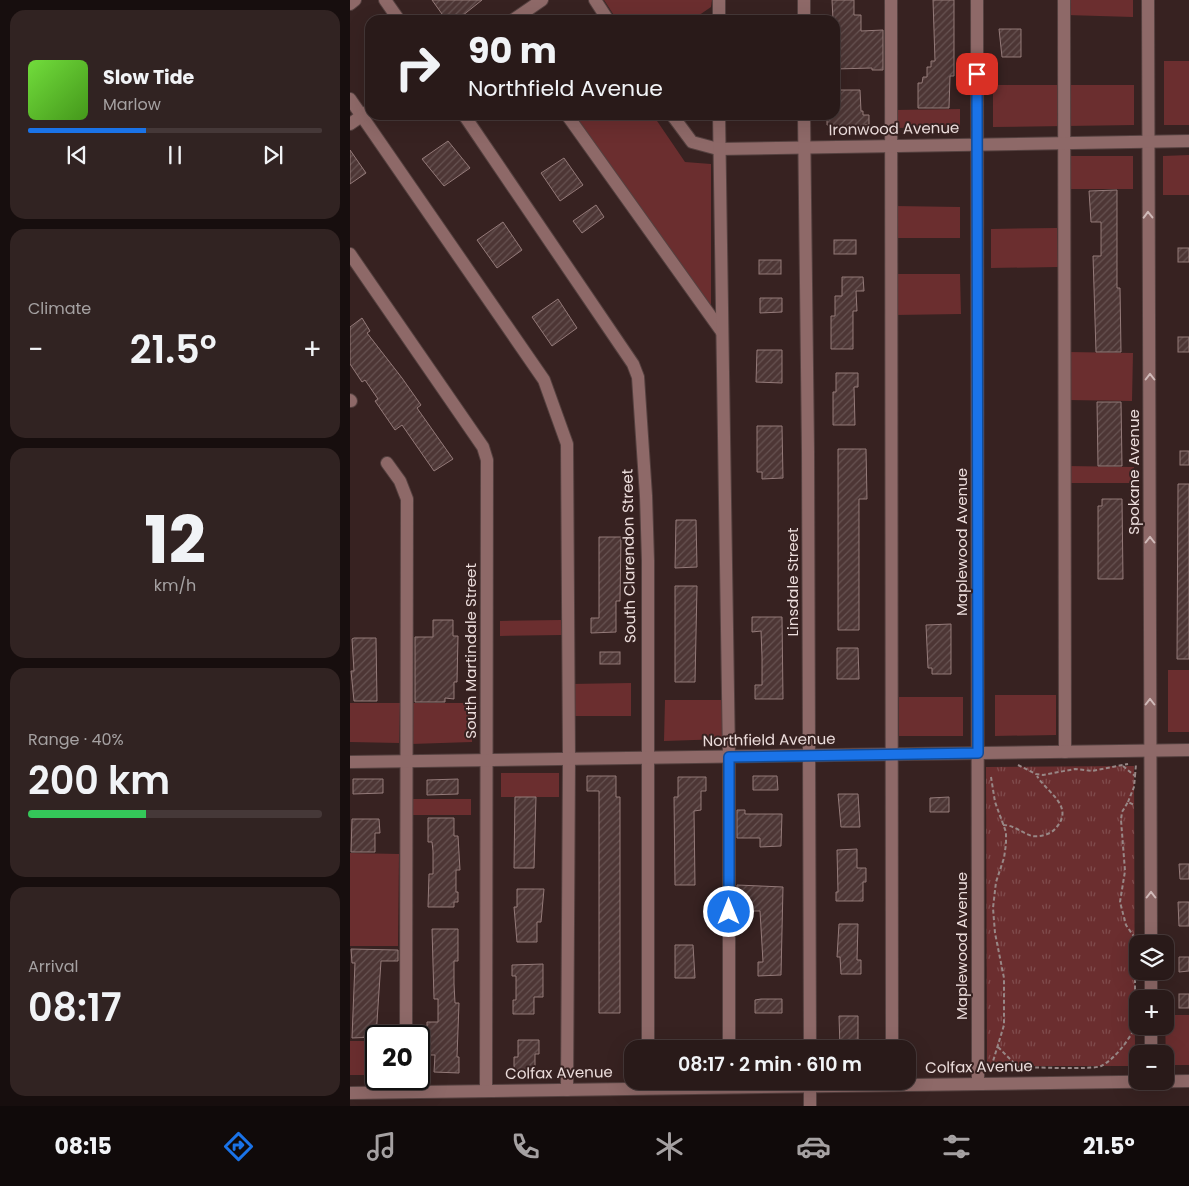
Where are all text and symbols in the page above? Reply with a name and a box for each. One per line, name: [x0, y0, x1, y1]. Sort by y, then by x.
text: 90 m: [468, 26, 557, 75]
icon: right: [385, 35, 450, 100]
pin: [956, 53, 998, 95]
icon: arrive: [963, 60, 991, 88]
text: Slow Tide: [103, 64, 194, 91]
text: Northfield Avenue: [468, 73, 663, 104]
text: Marlow: [103, 93, 161, 116]
street label: Ironwood Avenue: [829, 117, 959, 140]
icon: previous: [63, 141, 91, 169]
icon: pause: [161, 141, 189, 169]
icon: next: [259, 141, 287, 169]
one-way arrow: [1143, 210, 1153, 218]
text: Climate: [28, 297, 91, 320]
text: 21.5°: [130, 323, 217, 376]
text: −: [28, 330, 43, 369]
text: +: [303, 330, 322, 369]
one-way arrow: [1145, 373, 1155, 380]
street label: Spokane Avenue: [1123, 409, 1144, 535]
street label: Maplewood Avenue: [951, 468, 972, 616]
street label: South Clarendon Street: [616, 469, 641, 643]
text: 12: [144, 495, 206, 586]
street label: Linsdale Street: [782, 528, 803, 636]
one-way arrow: [1145, 535, 1155, 543]
street label: South Martindale Street: [460, 563, 481, 739]
text: km/h: [154, 574, 196, 597]
one-way arrow: [1145, 698, 1155, 706]
text: Range · 40%: [28, 728, 124, 751]
street label: Northfield Avenue: [702, 728, 836, 751]
text: 200 km: [28, 754, 170, 807]
street label: Maplewood Avenue: [951, 872, 972, 1020]
position arrow: [702, 885, 754, 937]
one-way arrow: [1146, 891, 1156, 898]
map controls: [1129, 935, 1174, 1090]
button: layers: [1129, 935, 1174, 980]
text: Arrival: [28, 955, 78, 978]
text: 08:17: [28, 981, 122, 1034]
button: +: [1129, 990, 1174, 1035]
speed limit sign: 20: [365, 1025, 430, 1090]
button: −: [1129, 1045, 1174, 1090]
text: 08:17 · 2 min · 610 m: [678, 1051, 862, 1078]
street label: Colfax Avenue: [925, 1055, 1033, 1078]
street label: Colfax Avenue: [505, 1061, 613, 1084]
icon: directions: [221, 1129, 256, 1164]
icon: music: [364, 1129, 399, 1164]
icon: phone: [508, 1129, 543, 1164]
icon: climate: [652, 1129, 687, 1164]
icon: car: [796, 1129, 831, 1164]
icon: filters: [939, 1129, 974, 1164]
text: 08:15: [54, 1131, 112, 1162]
text: 21.5°: [1083, 1131, 1135, 1162]

